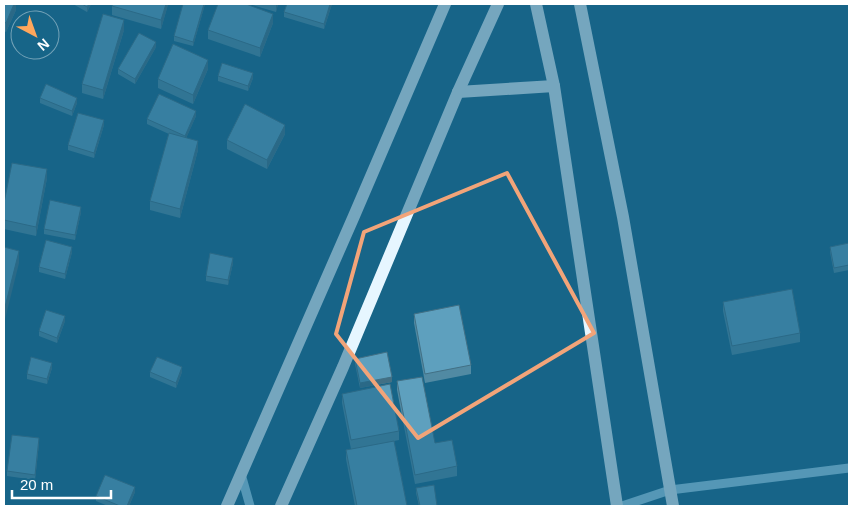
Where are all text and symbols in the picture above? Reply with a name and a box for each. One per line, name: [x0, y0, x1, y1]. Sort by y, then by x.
north arrow: [10, 10, 60, 60]
text: N: [34, 35, 53, 54]
scale bar: [12, 468, 111, 500]
text: 20 m: [20, 476, 53, 493]

